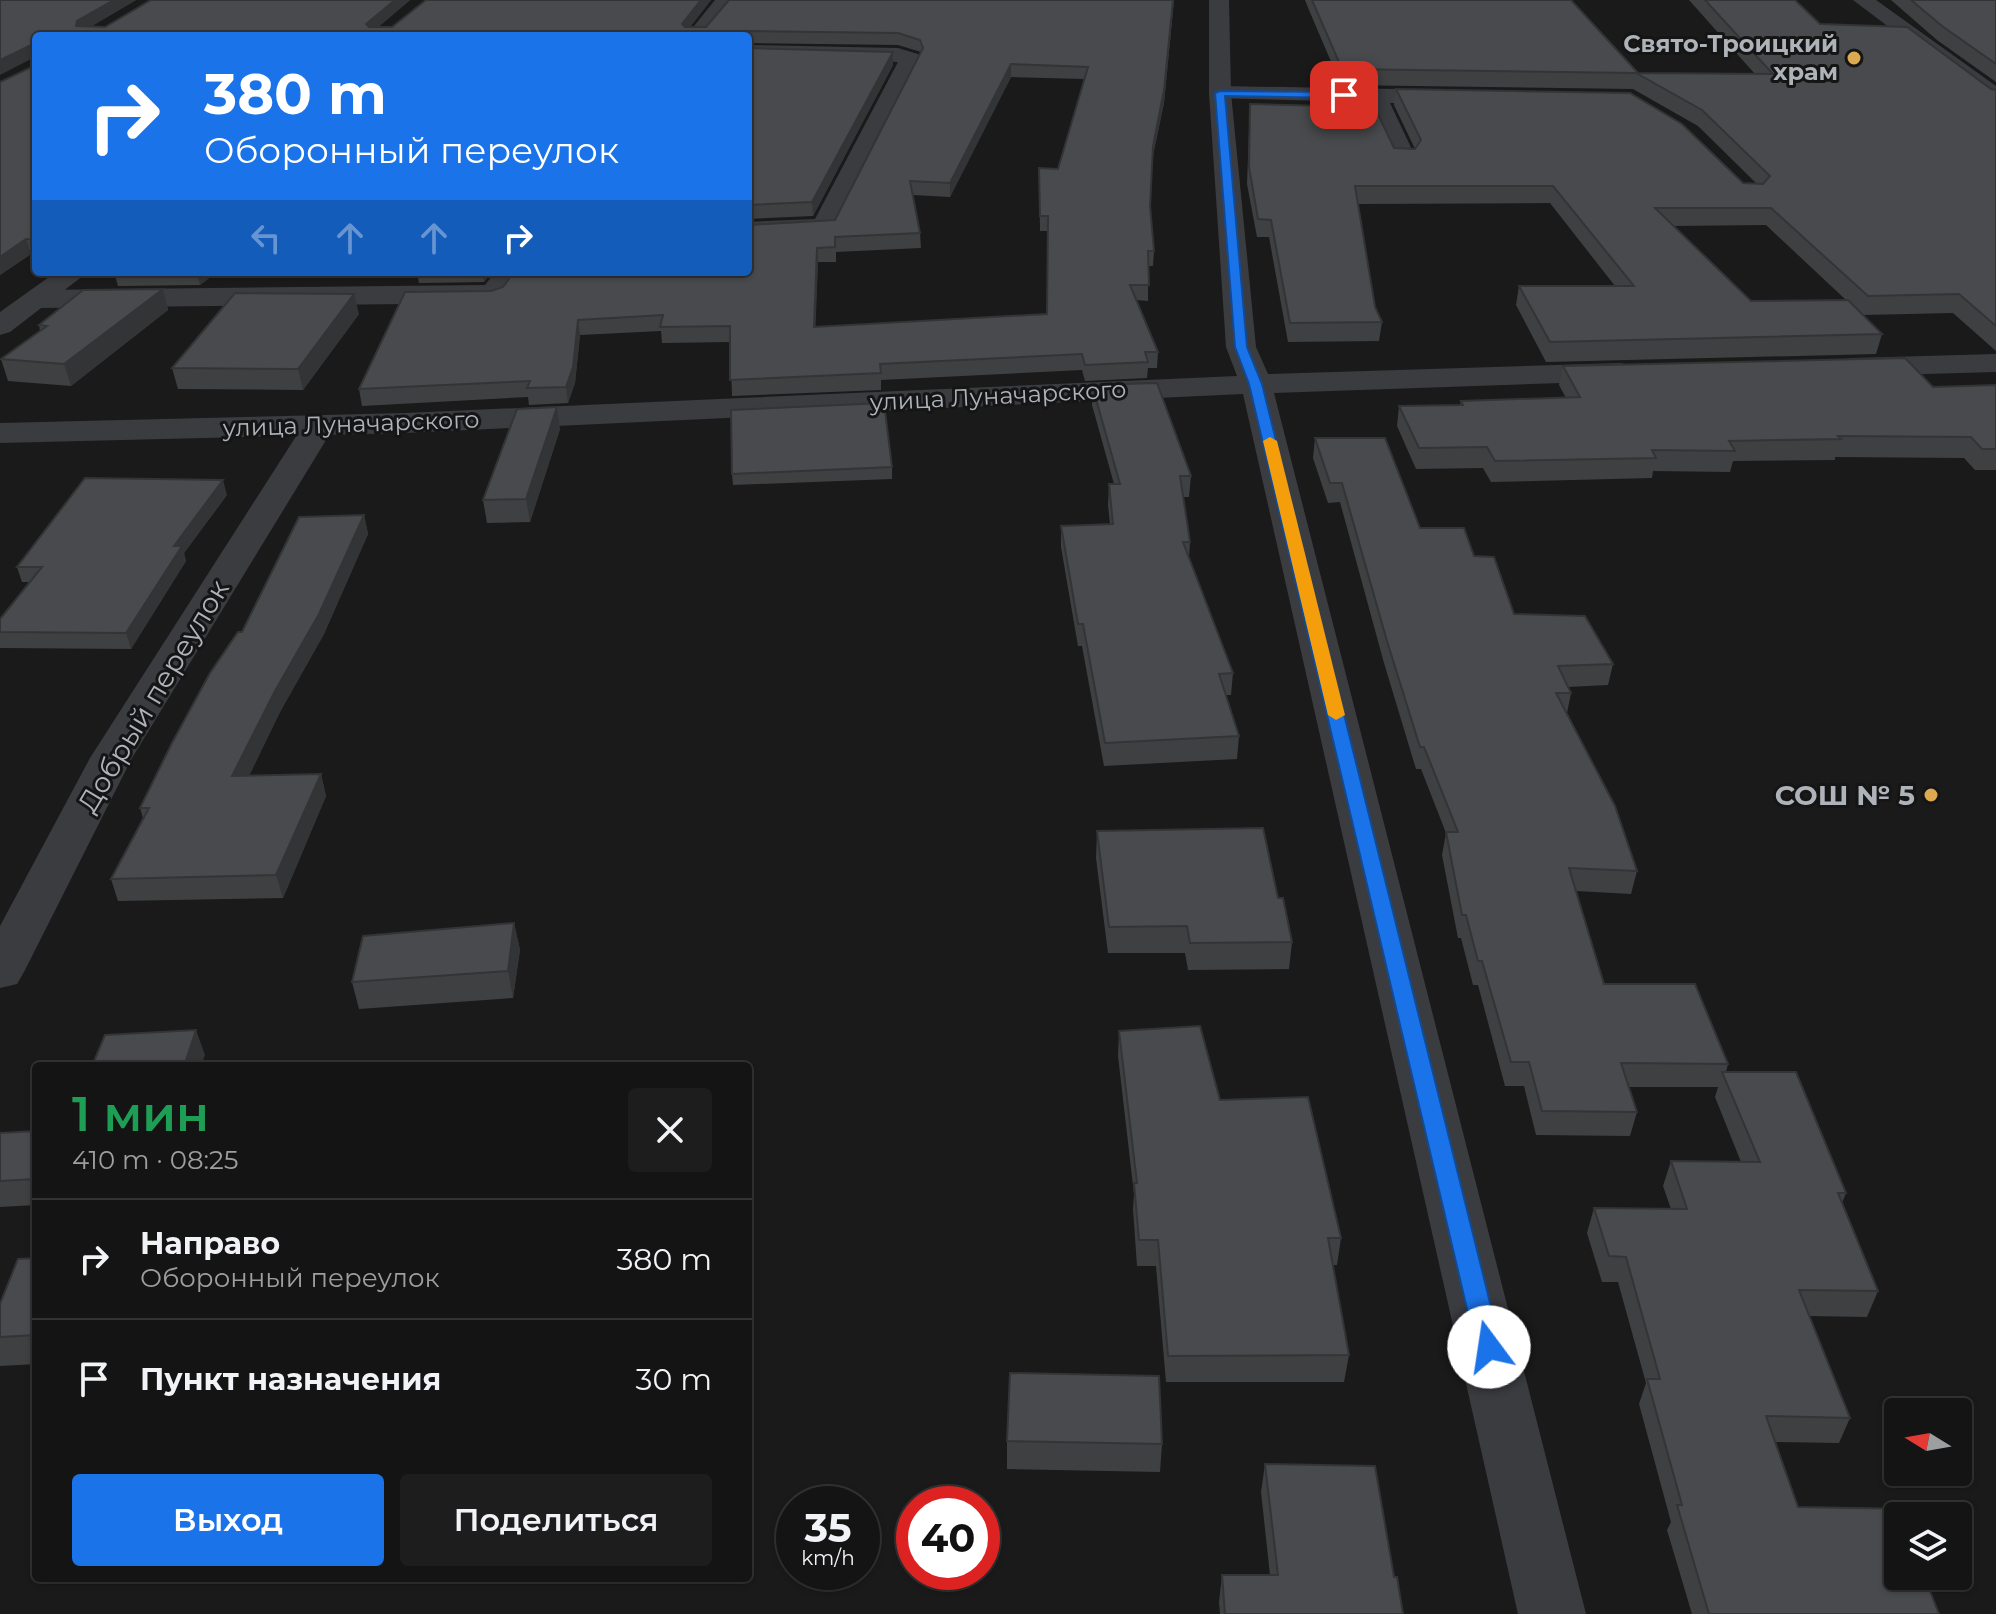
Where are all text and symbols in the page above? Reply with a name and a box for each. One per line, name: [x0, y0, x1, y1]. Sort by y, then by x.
place label: Свято-Троицкий храм: [1623, 29, 1838, 86]
marker: Свято-Троицкий храм: [1845, 49, 1863, 67]
text: 380 m: [204, 60, 387, 128]
pin: [1310, 61, 1378, 129]
icon: right: [72, 64, 176, 168]
icon: arrive: [1322, 73, 1366, 117]
text: Оборонный переулок: [204, 128, 619, 172]
icon: left: [244, 216, 288, 260]
icon: ahead: [328, 216, 372, 260]
icon: ahead: [412, 216, 456, 260]
icon: right: [496, 216, 540, 260]
street label: улица Луначарского: [868, 374, 1127, 417]
street label: улица Луначарского: [221, 405, 480, 443]
street label: Добрый переулок: [70, 574, 236, 818]
place label: СОШ № 5: [1775, 778, 1915, 812]
marker: СОШ № 5: [1922, 786, 1940, 804]
text: 1 мин: [72, 1085, 209, 1143]
button: close: [628, 1088, 712, 1172]
text: 410 m · 08:25: [72, 1144, 239, 1176]
text: Направо: [140, 1225, 280, 1262]
icon: right: [72, 1237, 116, 1281]
text: 380 m: [616, 1241, 712, 1278]
text: Оборонный переулок: [140, 1262, 440, 1294]
position arrow: [1447, 1305, 1531, 1389]
icon: arrive: [72, 1357, 116, 1401]
text: Пункт назначения: [140, 1361, 441, 1398]
text: 30 m: [636, 1361, 712, 1398]
north arrow: [1884, 1398, 1972, 1486]
map controls: [1884, 1398, 1972, 1590]
button: Выход: [72, 1474, 384, 1566]
button: Поделиться: [400, 1474, 712, 1566]
speed limit sign: 40: [896, 1486, 1000, 1590]
button: layers: [1884, 1502, 1972, 1590]
text: 35: [804, 1503, 852, 1552]
text: km/h: [801, 1546, 855, 1570]

